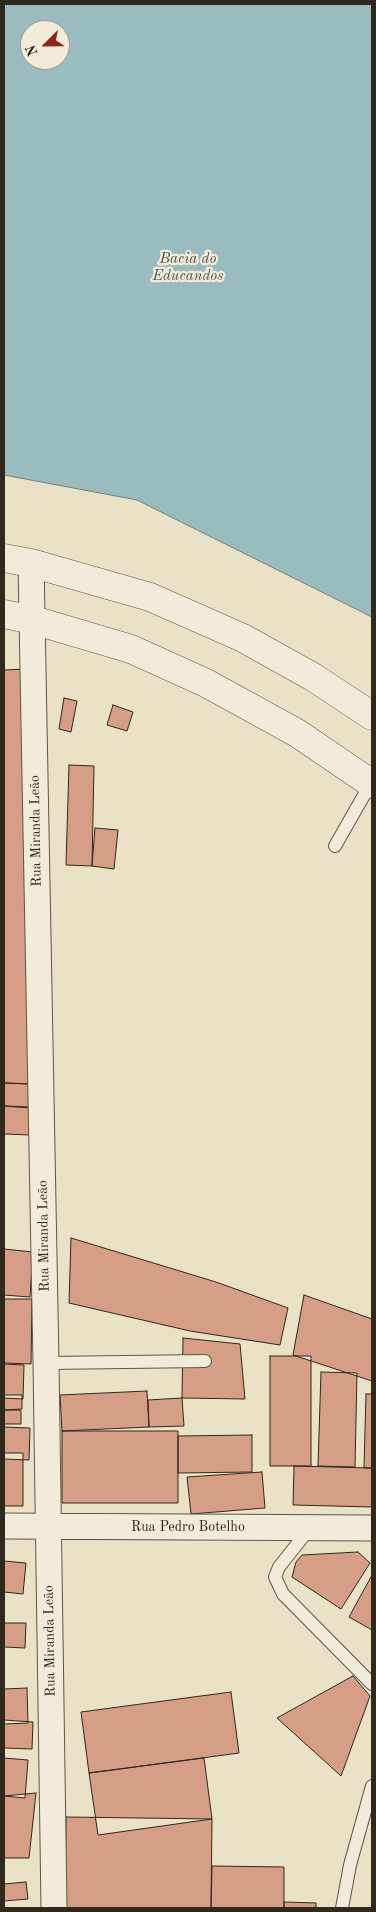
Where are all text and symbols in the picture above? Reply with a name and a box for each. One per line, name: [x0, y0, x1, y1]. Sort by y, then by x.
north arrow: [20, 20, 70, 70]
text: N: [24, 43, 41, 58]
water label: Bacia do Educandos: [152, 250, 224, 285]
street label: Rua Miranda Leão: [27, 775, 45, 887]
street label: Rua Miranda Leão: [35, 1180, 53, 1292]
street label: Rua Pedro Botelho: [131, 1519, 245, 1535]
street label: Rua Miranda Leão: [41, 1585, 59, 1697]

